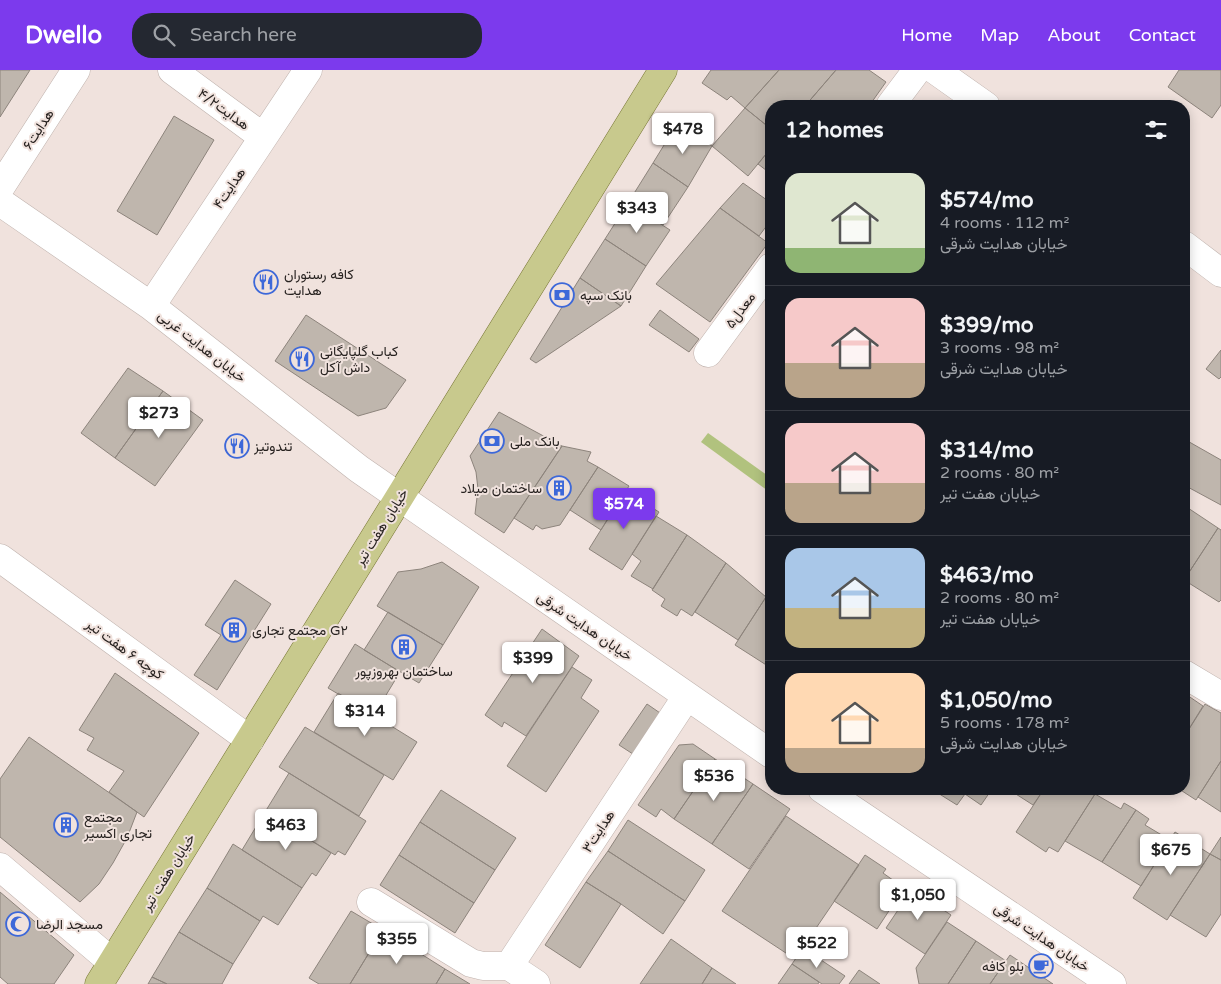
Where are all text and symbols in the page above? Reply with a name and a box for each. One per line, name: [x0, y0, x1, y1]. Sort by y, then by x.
search box: [132, 13, 482, 58]
text: Dwello: [25, 21, 102, 50]
icon: search: [150, 21, 178, 49]
text: Search here: [190, 24, 297, 46]
text: Home: [901, 24, 952, 46]
text: Map: [980, 24, 1019, 46]
text: About: [1047, 24, 1101, 46]
text: Contact: [1129, 24, 1196, 46]
street label: هدایت۴/۲: [195, 85, 253, 134]
street label: هدایت۶: [19, 106, 58, 153]
pin: $478: [653, 112, 713, 155]
icon: filters: [1142, 116, 1170, 144]
text: 12 homes: [785, 118, 884, 143]
text: $478: [663, 119, 703, 139]
street label: هدایت۴: [210, 164, 249, 212]
text: $574/mo: [940, 188, 1034, 213]
pin: $343: [607, 191, 667, 234]
icon: home: [825, 193, 885, 253]
text: $343: [617, 198, 657, 218]
text: 4 rooms · 112 m²: [940, 213, 1069, 233]
text: خیابان هدایت شرقی: [940, 234, 1067, 254]
place label: کافه رستوران هدایت: [284, 266, 354, 299]
restaurant icon: کافه رستوران هدایت: [253, 269, 279, 295]
bank icon: بانک سپه: [549, 282, 575, 308]
place label: بانک سپه: [580, 287, 632, 305]
street label: معدل۵: [722, 289, 760, 332]
street label: خیابان هدایت غربی: [154, 307, 249, 386]
text: $399/mo: [940, 313, 1034, 338]
icon: home: [825, 318, 885, 378]
text: 3 rooms · 98 m²: [940, 338, 1059, 358]
place label: کباب گلپایگانی داش آکل: [320, 343, 398, 376]
restaurant icon: کباب گلپایگانی داش آکل: [289, 346, 315, 372]
text: خیابان هدایت شرقی: [940, 359, 1067, 379]
pin: $273: [129, 396, 189, 439]
text: $273: [139, 403, 179, 423]
bank icon: بانک ملی: [479, 428, 505, 454]
restaurant icon: تندوتیز: [224, 433, 250, 459]
place label: بانک ملی: [510, 433, 560, 450]
place label: تندوتیز: [253, 438, 293, 455]
text: $314/mo: [940, 438, 1034, 463]
icon: home: [825, 443, 885, 503]
text: 2 rooms · 80 m²: [940, 463, 1059, 483]
building icon: ساختمان میلاد: [546, 475, 572, 501]
place label: ساختمان میلاد: [460, 480, 542, 497]
text: خیابان هفت تیر: [940, 484, 1040, 504]
street label: خیابان هفت تیر: [350, 486, 412, 570]
pin: $574: [594, 488, 654, 530]
text: $574: [604, 494, 644, 514]
text: $463/mo: [940, 563, 1034, 588]
icon: home: [825, 568, 885, 628]
street label: خیابان هدایت شرقی: [534, 588, 636, 665]
text: 2 rooms · 80 m²: [940, 588, 1059, 608]
text: خیابان هفت تیر: [940, 609, 1040, 629]
street label: کوچه ۶ هفت تیر: [81, 615, 167, 684]
building icon: مجتمع تجاری G۲: [221, 617, 247, 643]
place label: مجتمع تجاری G۲: [252, 622, 348, 641]
building icon: ساختمان بهروزپور: [391, 634, 417, 660]
pin: $399: [503, 642, 563, 684]
text: $399: [513, 648, 553, 668]
place label: ساختمان بهروزپور: [354, 663, 453, 681]
text: $1,050/mo: [940, 688, 1052, 713]
icon: home: [825, 693, 885, 753]
pin: $314: [335, 694, 395, 737]
text: $314: [345, 701, 385, 721]
text: 5 rooms · 178 m²: [940, 713, 1069, 733]
text: خیابان هدایت شرقی: [940, 734, 1067, 754]
pin: $536: [684, 760, 744, 802]
text: $536: [694, 766, 734, 786]
street label: هدایت۳: [578, 807, 618, 856]
pin: $463: [256, 808, 316, 851]
place label: مجتمع تجاری اکسیر: [83, 809, 152, 842]
building icon: مجتمع تجاری اکسیر: [53, 812, 79, 838]
text: $463: [266, 815, 306, 835]
street label: خیابان هفت تیر: [137, 831, 199, 915]
pin: $675: [1141, 834, 1201, 876]
text: $675: [1151, 840, 1191, 860]
pin: $1,050: [877, 878, 959, 921]
text: $1,050: [891, 885, 945, 905]
street label: خیابان هدایت شرقی: [991, 899, 1093, 976]
mosque icon: مسجد الرضا: [5, 911, 31, 937]
place label: مسجد الرضا: [36, 916, 103, 933]
pin: $355: [367, 922, 427, 965]
pin: $522: [787, 926, 847, 969]
text: $355: [377, 929, 417, 949]
text: $522: [797, 933, 837, 953]
cafe icon: بلو کافه: [1028, 953, 1054, 979]
place label: بلو کافه: [982, 958, 1024, 975]

